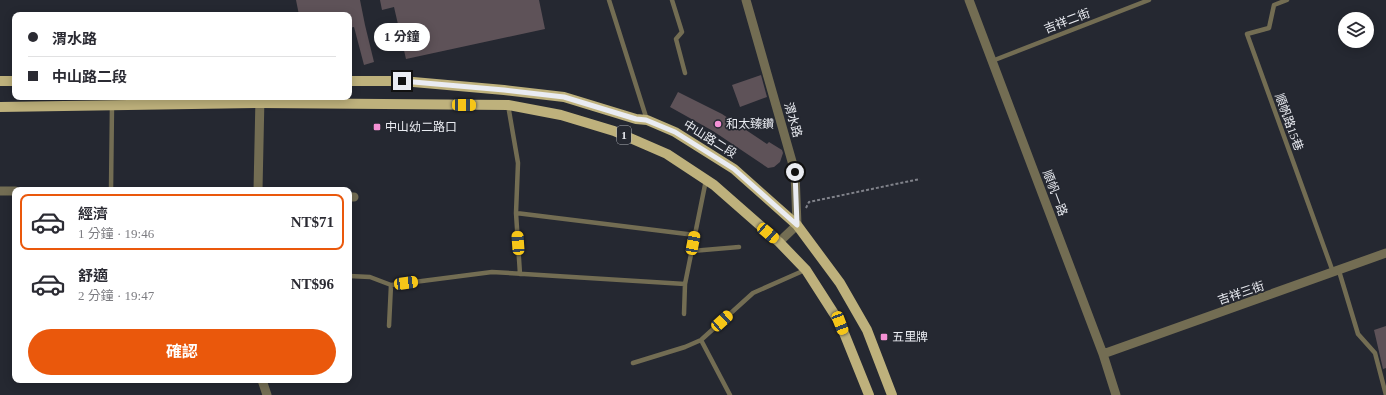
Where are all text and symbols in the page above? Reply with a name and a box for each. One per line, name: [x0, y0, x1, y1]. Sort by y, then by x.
street label: 吉祥二街: [1042, 6, 1092, 36]
map controls: [1338, 12, 1374, 48]
button: layers: [1338, 12, 1374, 48]
callout: 1 分鐘: [374, 23, 430, 51]
text: 1 分鐘: [384, 29, 420, 44]
text: 渭水路: [52, 31, 97, 47]
text: 中山路二段: [52, 69, 127, 85]
route end: [393, 72, 411, 90]
street label: 順帆路15巷: [1272, 91, 1306, 153]
car: [452, 99, 476, 111]
street label: 渭水路: [781, 101, 805, 139]
street label: 中山路二段: [681, 117, 739, 161]
place label: 和太臻鑽: [726, 117, 774, 131]
marker: 和太臻鑽: [713, 119, 723, 129]
place label: 中山幼二路口: [385, 120, 457, 134]
marker: 中山幼二路口: [372, 122, 382, 132]
road number: 1: [617, 126, 631, 144]
route start: [786, 163, 804, 181]
street label: 順帆一路: [1040, 168, 1070, 218]
icon: car: [30, 204, 66, 240]
text: 經濟: [78, 206, 108, 222]
text: NT$71: [291, 214, 334, 230]
car: [755, 221, 781, 245]
text: 1 分鐘 · 19:46: [78, 226, 154, 241]
car: [685, 230, 701, 256]
car: [511, 231, 525, 255]
icon: car: [30, 266, 66, 302]
text: 舒適: [78, 268, 108, 284]
car: [393, 275, 419, 291]
text: NT$96: [291, 276, 334, 292]
street label: 吉祥三街: [1216, 279, 1266, 307]
text: 2 分鐘 · 19:47: [78, 288, 154, 303]
car: [709, 309, 735, 333]
car: [830, 310, 850, 336]
button: 確認: [28, 329, 336, 375]
place label: 五里牌: [892, 330, 928, 344]
marker: 五里牌: [879, 332, 889, 342]

